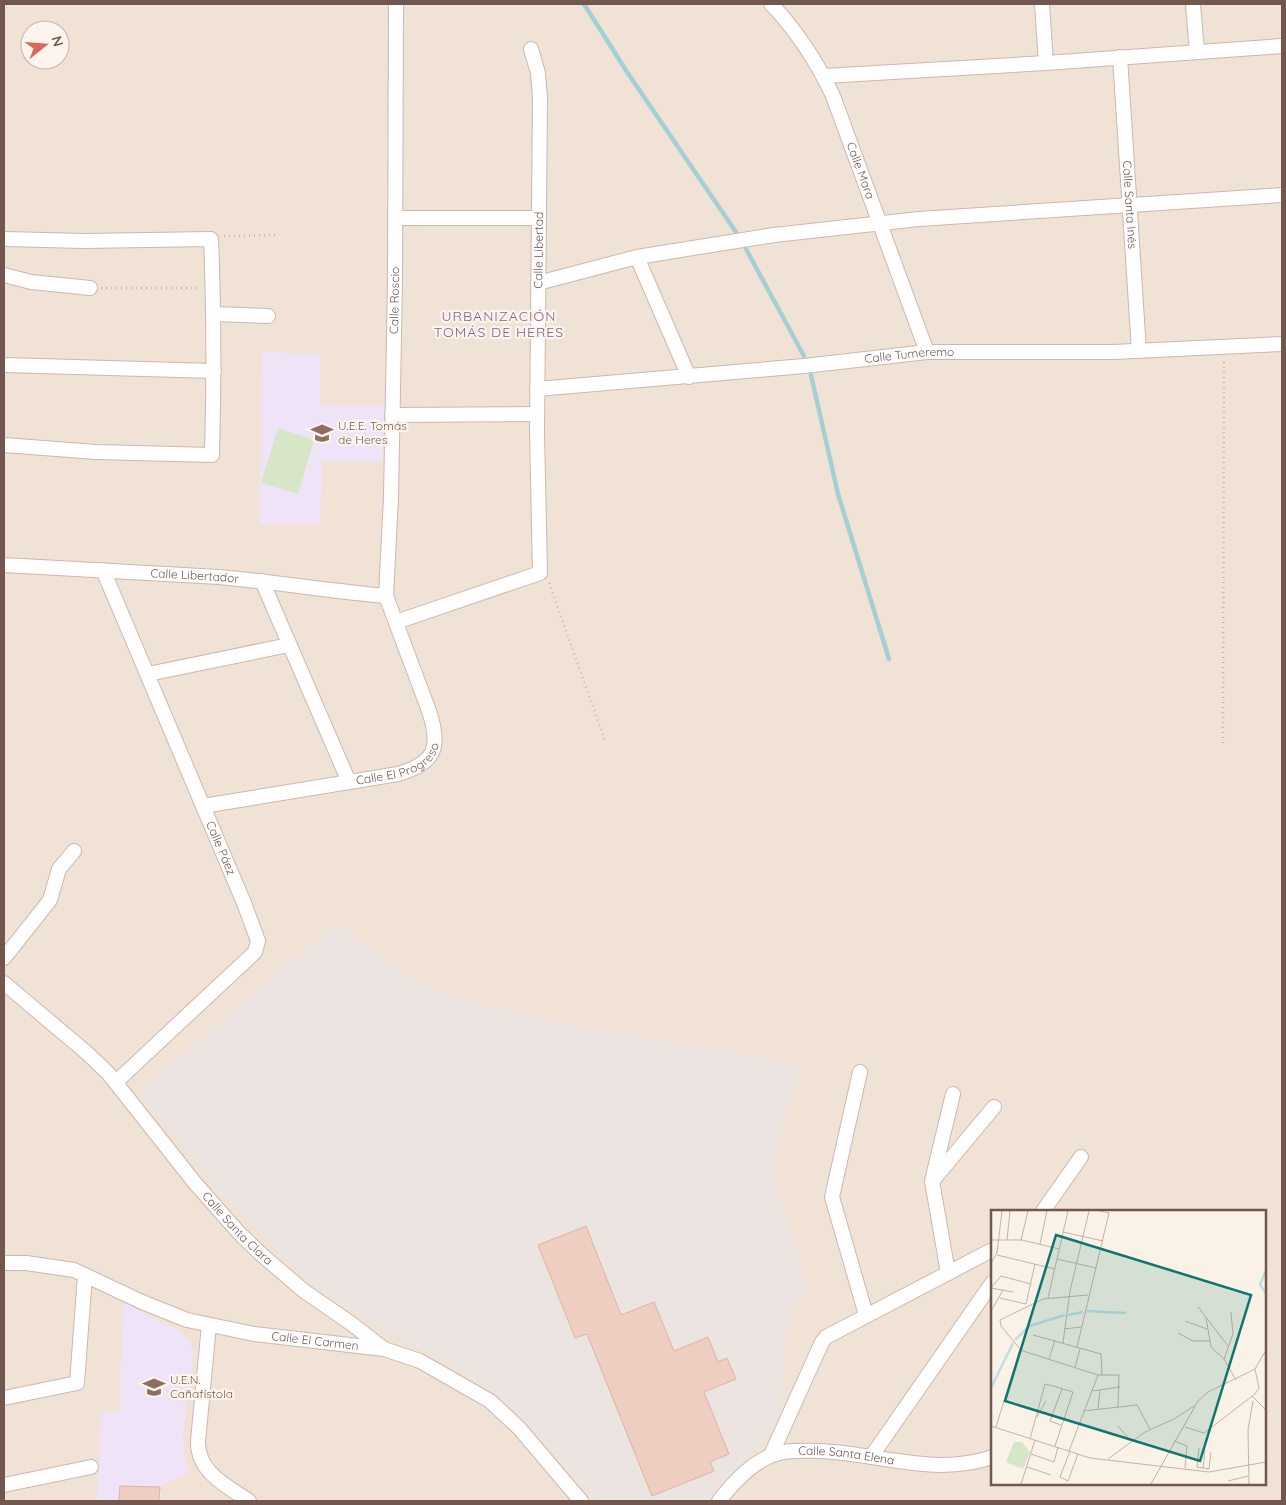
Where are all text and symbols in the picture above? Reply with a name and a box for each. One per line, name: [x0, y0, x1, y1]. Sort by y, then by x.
north arrow: [20, 20, 70, 70]
text: N: [47, 34, 68, 49]
street label: Calle Mara: [844, 140, 878, 201]
street label: Calle Santa Inés: [1120, 160, 1140, 250]
street label: Calle Libertad: [530, 212, 546, 289]
street label: Calle Roscio: [386, 267, 402, 334]
district label: URBANIZACIÓN TOMÁS DE HERES: [434, 307, 564, 341]
street label: Calle Tumeremo: [864, 344, 954, 366]
place label: U.E.E. Tomás de Heres: [338, 418, 407, 447]
school or university icon: U.E.E. Tomás de Heres: [309, 420, 335, 446]
street label: Calle Libertador: [150, 565, 240, 586]
street label: Calle El Progreso: [355, 741, 442, 788]
street label: Calle Páez: [203, 819, 239, 878]
street label: Calle Santa Clara: [199, 1188, 276, 1268]
inset map: [991, 1210, 1266, 1485]
street label: Calle El Carmen: [271, 1328, 360, 1353]
place label: U.E.N. Cañafístola: [170, 1372, 233, 1401]
school or university icon: U.E.N. Cañafístola: [141, 1374, 167, 1400]
street label: Calle Santa Elena: [798, 1443, 896, 1468]

